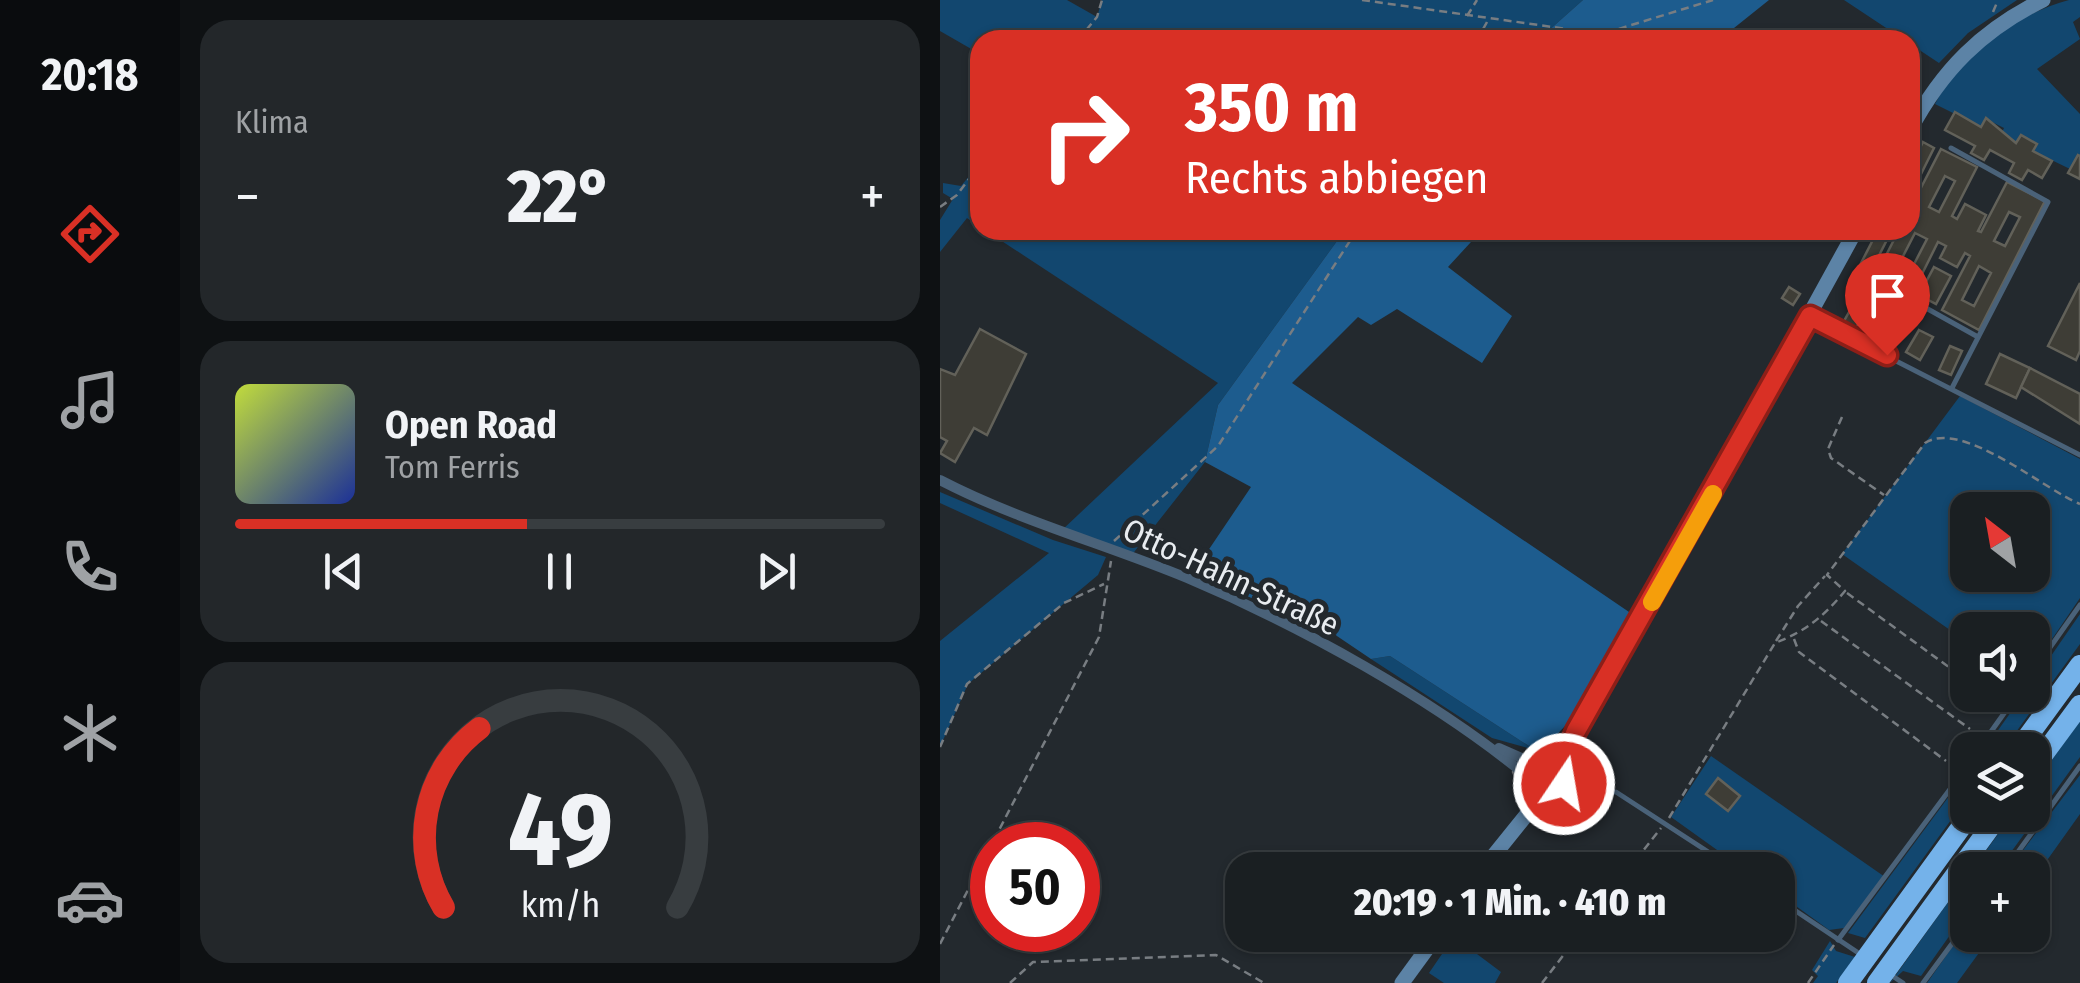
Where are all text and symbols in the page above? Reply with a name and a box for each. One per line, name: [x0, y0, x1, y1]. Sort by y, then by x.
text: 20:18: [42, 48, 138, 102]
text: 350 m: [1185, 66, 1359, 150]
icon: right: [1020, 70, 1150, 200]
text: Klima: [235, 103, 309, 141]
text: Rechts abbiegen: [1185, 151, 1488, 205]
text: 22°: [507, 152, 613, 242]
text: −: [235, 164, 260, 230]
text: +: [860, 164, 885, 230]
icon: directions: [55, 199, 125, 269]
pin: [1845, 253, 1930, 356]
icon: arrive: [1860, 268, 1915, 323]
icon: music: [55, 365, 125, 435]
text: Open Road: [385, 402, 557, 448]
text: Tom Ferris: [385, 448, 520, 486]
north arrow: [1950, 492, 2050, 592]
map controls: [1950, 492, 2050, 952]
street label: Otto-Hahn-Straße: [1117, 510, 1345, 644]
icon: phone: [55, 532, 125, 602]
icon: previous: [316, 544, 371, 599]
icon: pause: [532, 544, 587, 599]
icon: next: [749, 544, 804, 599]
button: sound: [1950, 612, 2050, 712]
icon: climate: [55, 698, 125, 768]
position arrow: [1512, 732, 1616, 836]
button: layers: [1950, 732, 2050, 832]
text: 49: [507, 768, 613, 893]
speed limit sign: 50: [970, 822, 1100, 952]
button: +: [1950, 852, 2050, 952]
icon: car: [55, 865, 125, 935]
text: 20:19 · 1 Min. · 410 m: [1354, 879, 1666, 925]
text: km/h: [520, 884, 600, 926]

